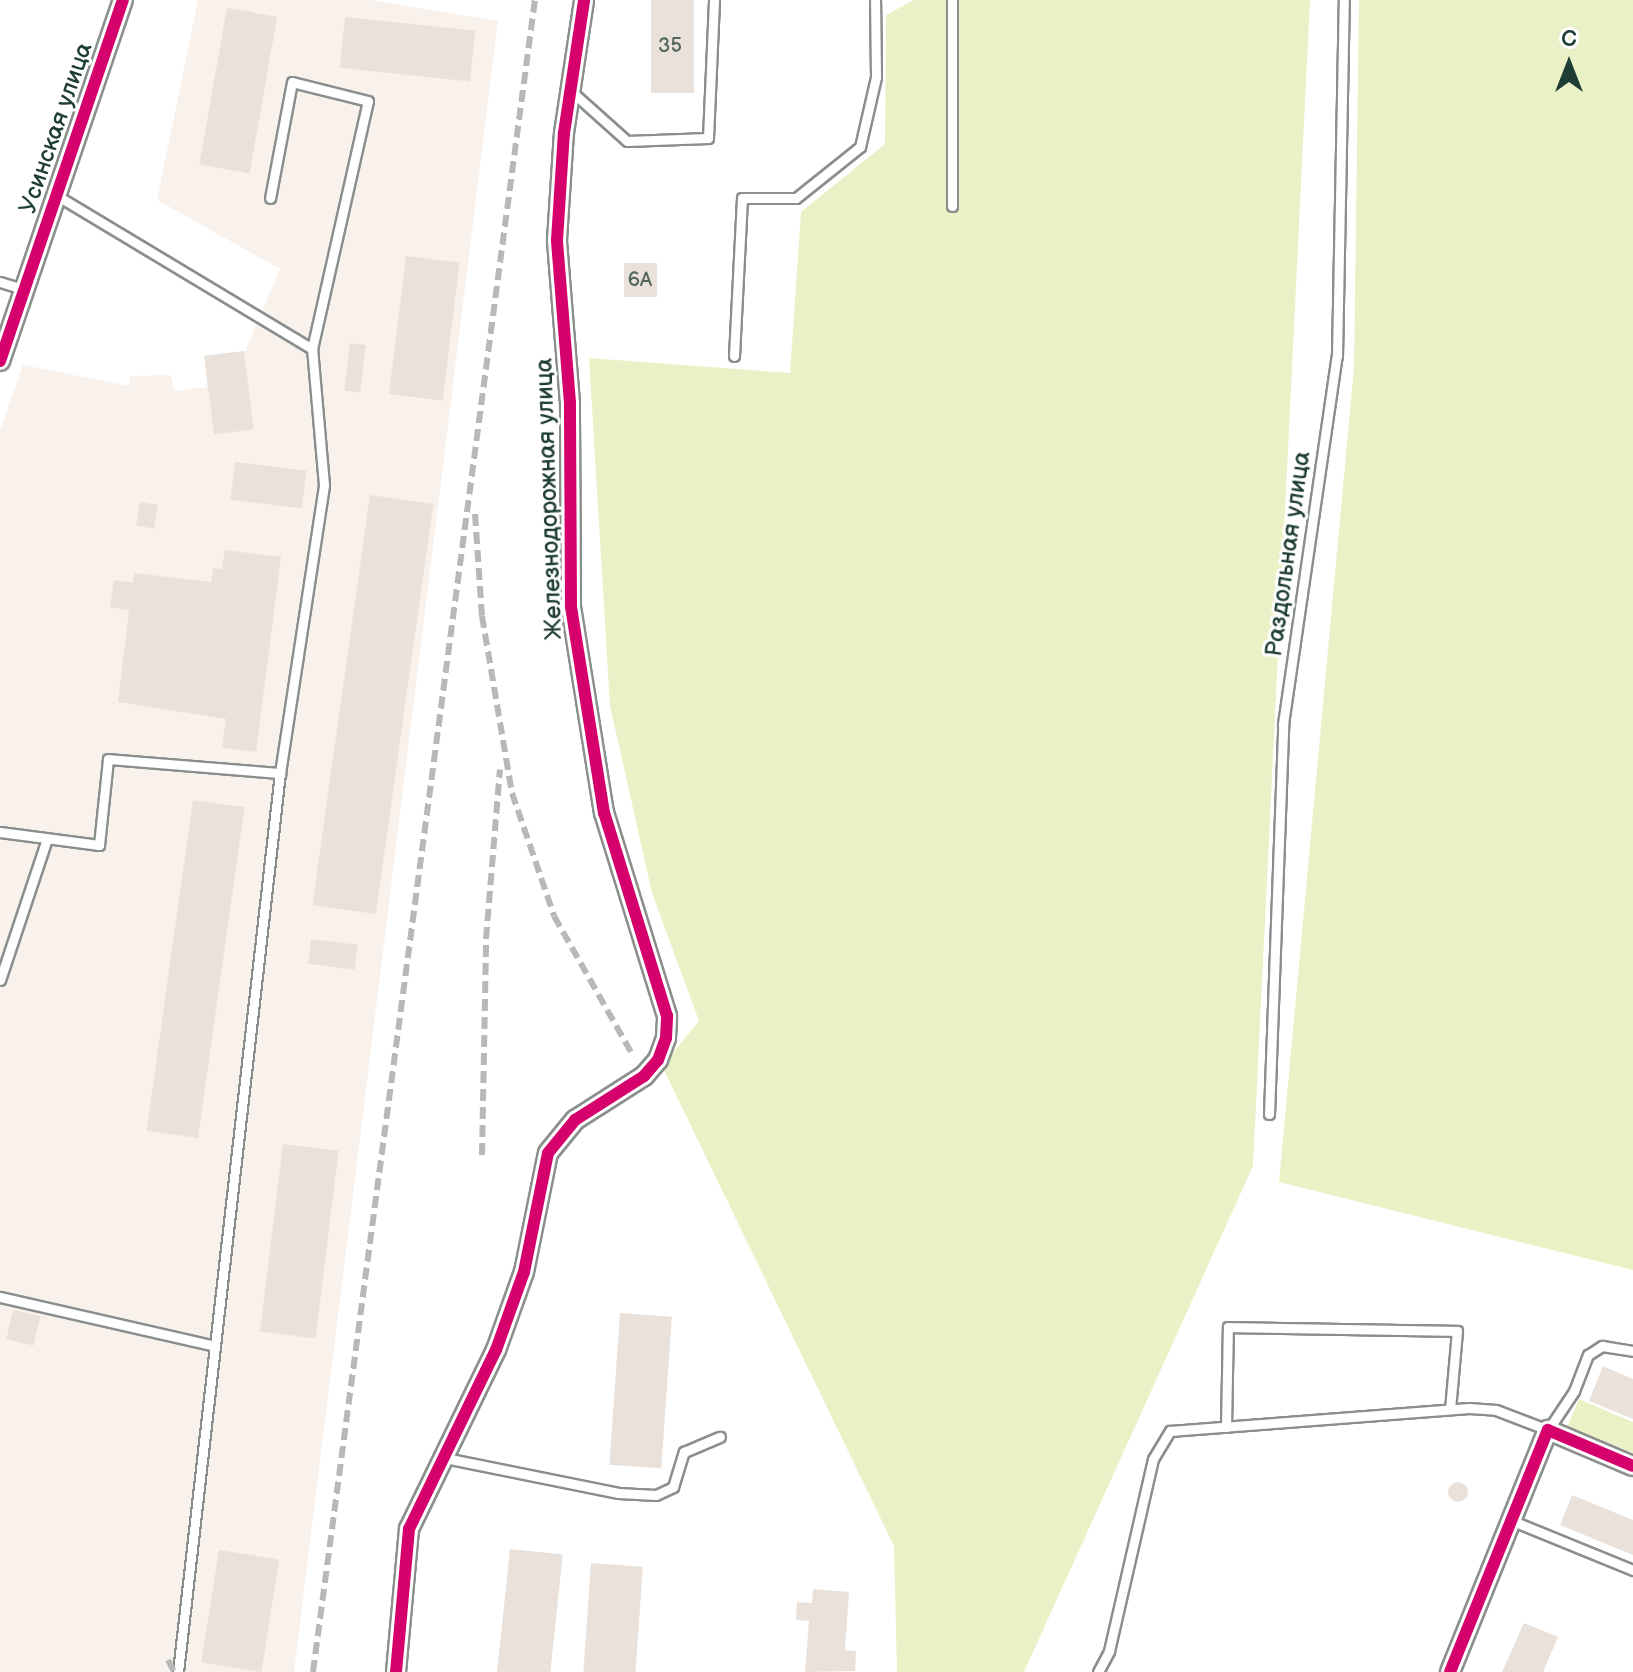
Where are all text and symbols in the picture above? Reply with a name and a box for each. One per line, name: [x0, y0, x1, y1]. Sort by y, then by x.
north arrow: [1529, 24, 1609, 104]
text: С: [1561, 26, 1577, 53]
house number: 35: [658, 34, 682, 58]
street label: Усинская улица: [13, 39, 99, 217]
house number: 6А: [628, 268, 652, 292]
street label: Железнодорожная улица: [530, 358, 568, 640]
street label: Раздольная улица: [1259, 449, 1317, 659]

